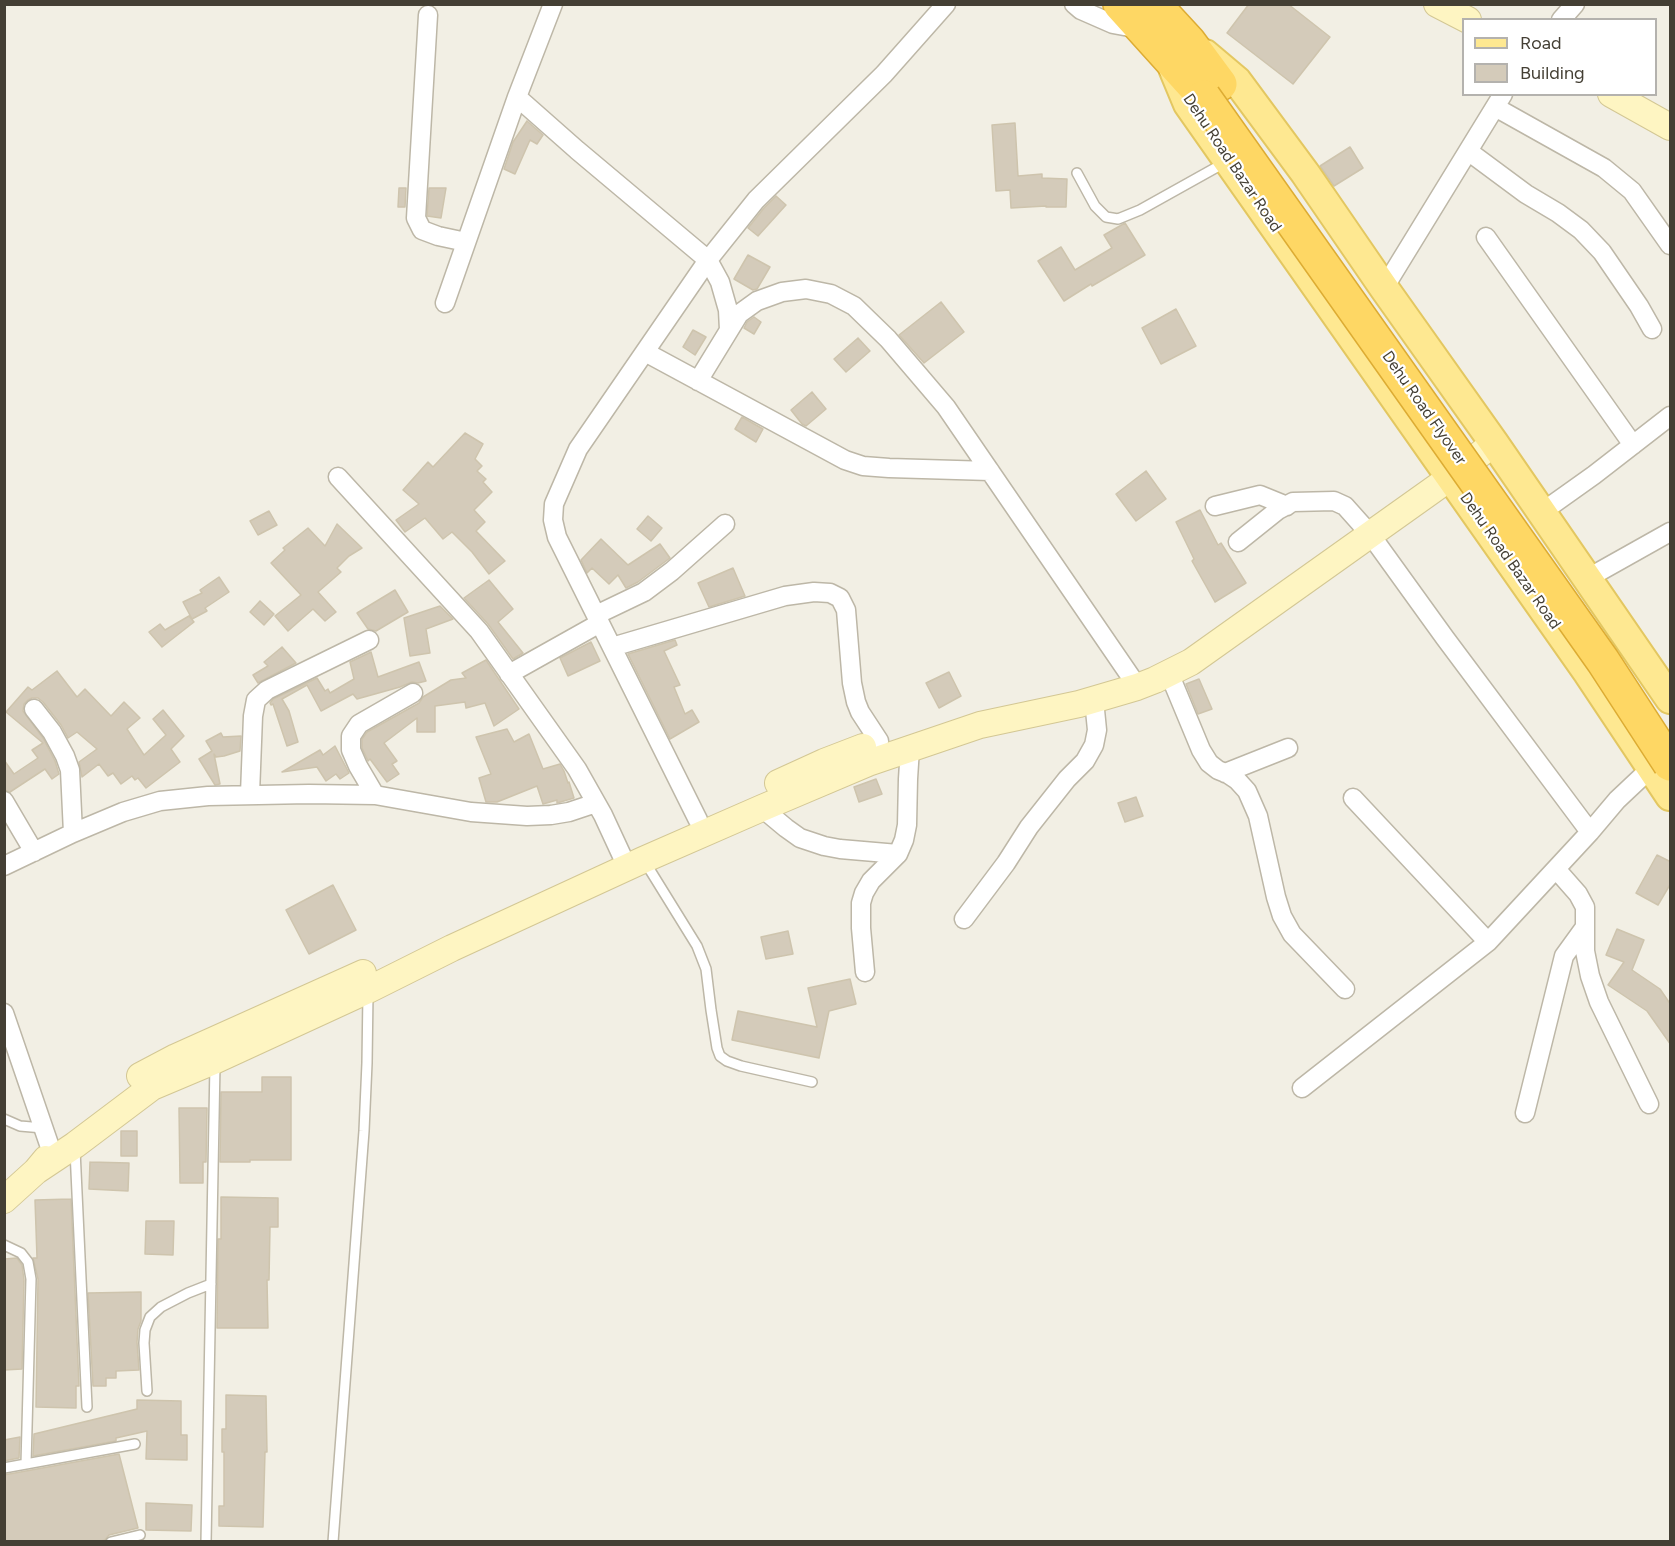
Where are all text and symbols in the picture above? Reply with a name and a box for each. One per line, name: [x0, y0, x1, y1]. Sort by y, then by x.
legend: [1462, 18, 1657, 96]
text: Road: [1520, 32, 1561, 54]
text: Building: [1520, 62, 1585, 84]
street label: Dehu Road Bazar Road: [1179, 90, 1285, 236]
street label: Dehu Road Flyover: [1378, 348, 1470, 468]
street label: Dehu Road Bazar Road: [1456, 489, 1564, 633]

